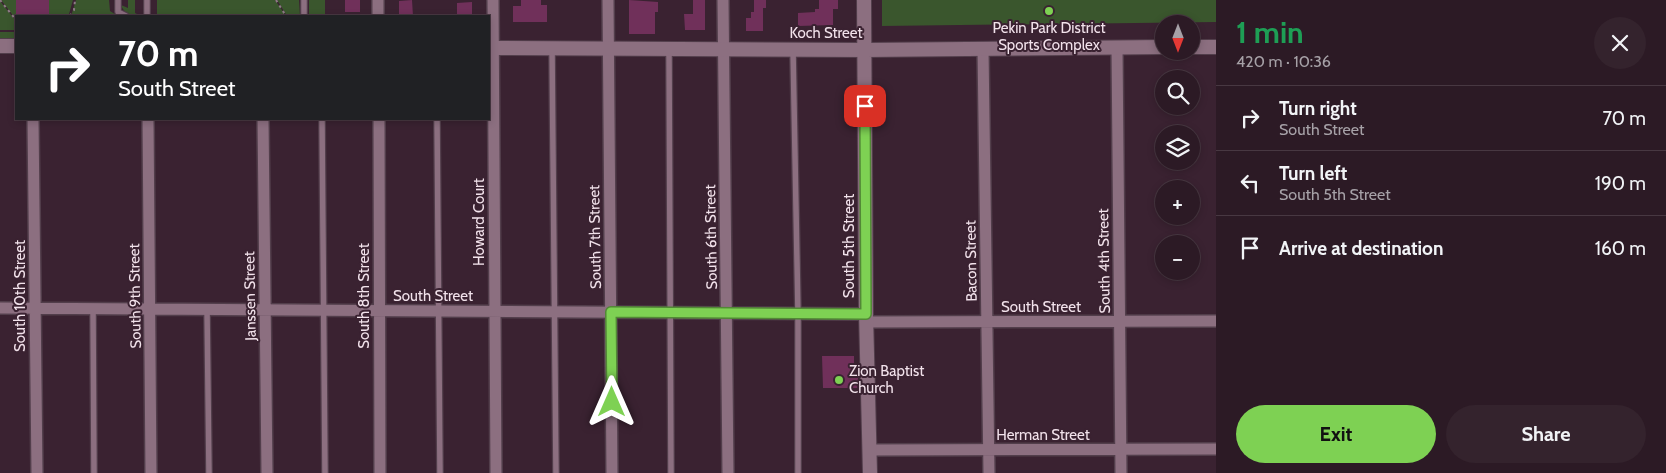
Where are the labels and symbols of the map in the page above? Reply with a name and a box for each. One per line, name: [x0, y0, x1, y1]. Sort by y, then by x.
marker: Pekin Park District Sports Complex: [1043, 5, 1055, 17]
north arrow: [1155, 15, 1200, 60]
place label: Pekin Park District Sports Complex: [992, 19, 1106, 54]
street label: Koch Street: [789, 24, 863, 42]
pin: [844, 85, 886, 127]
street label: Howard Court: [470, 178, 488, 266]
street label: South 6th Street: [701, 184, 721, 290]
street label: South 7th Street: [585, 185, 605, 289]
street label: South 5th Street: [840, 194, 858, 298]
street label: South 4th Street: [1094, 208, 1114, 314]
street label: Bacon Street: [961, 220, 981, 302]
street label: South 10th Street: [11, 240, 29, 352]
street label: South 9th Street: [125, 243, 145, 349]
street label: South 8th Street: [355, 243, 373, 349]
street label: Janssen Street: [240, 251, 260, 342]
street label: South Street: [393, 287, 473, 305]
street label: South Street: [1001, 298, 1081, 316]
place label: Zion Baptist Church: [849, 362, 924, 397]
marker: Zion Baptist Church: [833, 374, 845, 386]
position arrow: [585, 375, 637, 427]
street label: Herman Street: [996, 426, 1090, 444]

